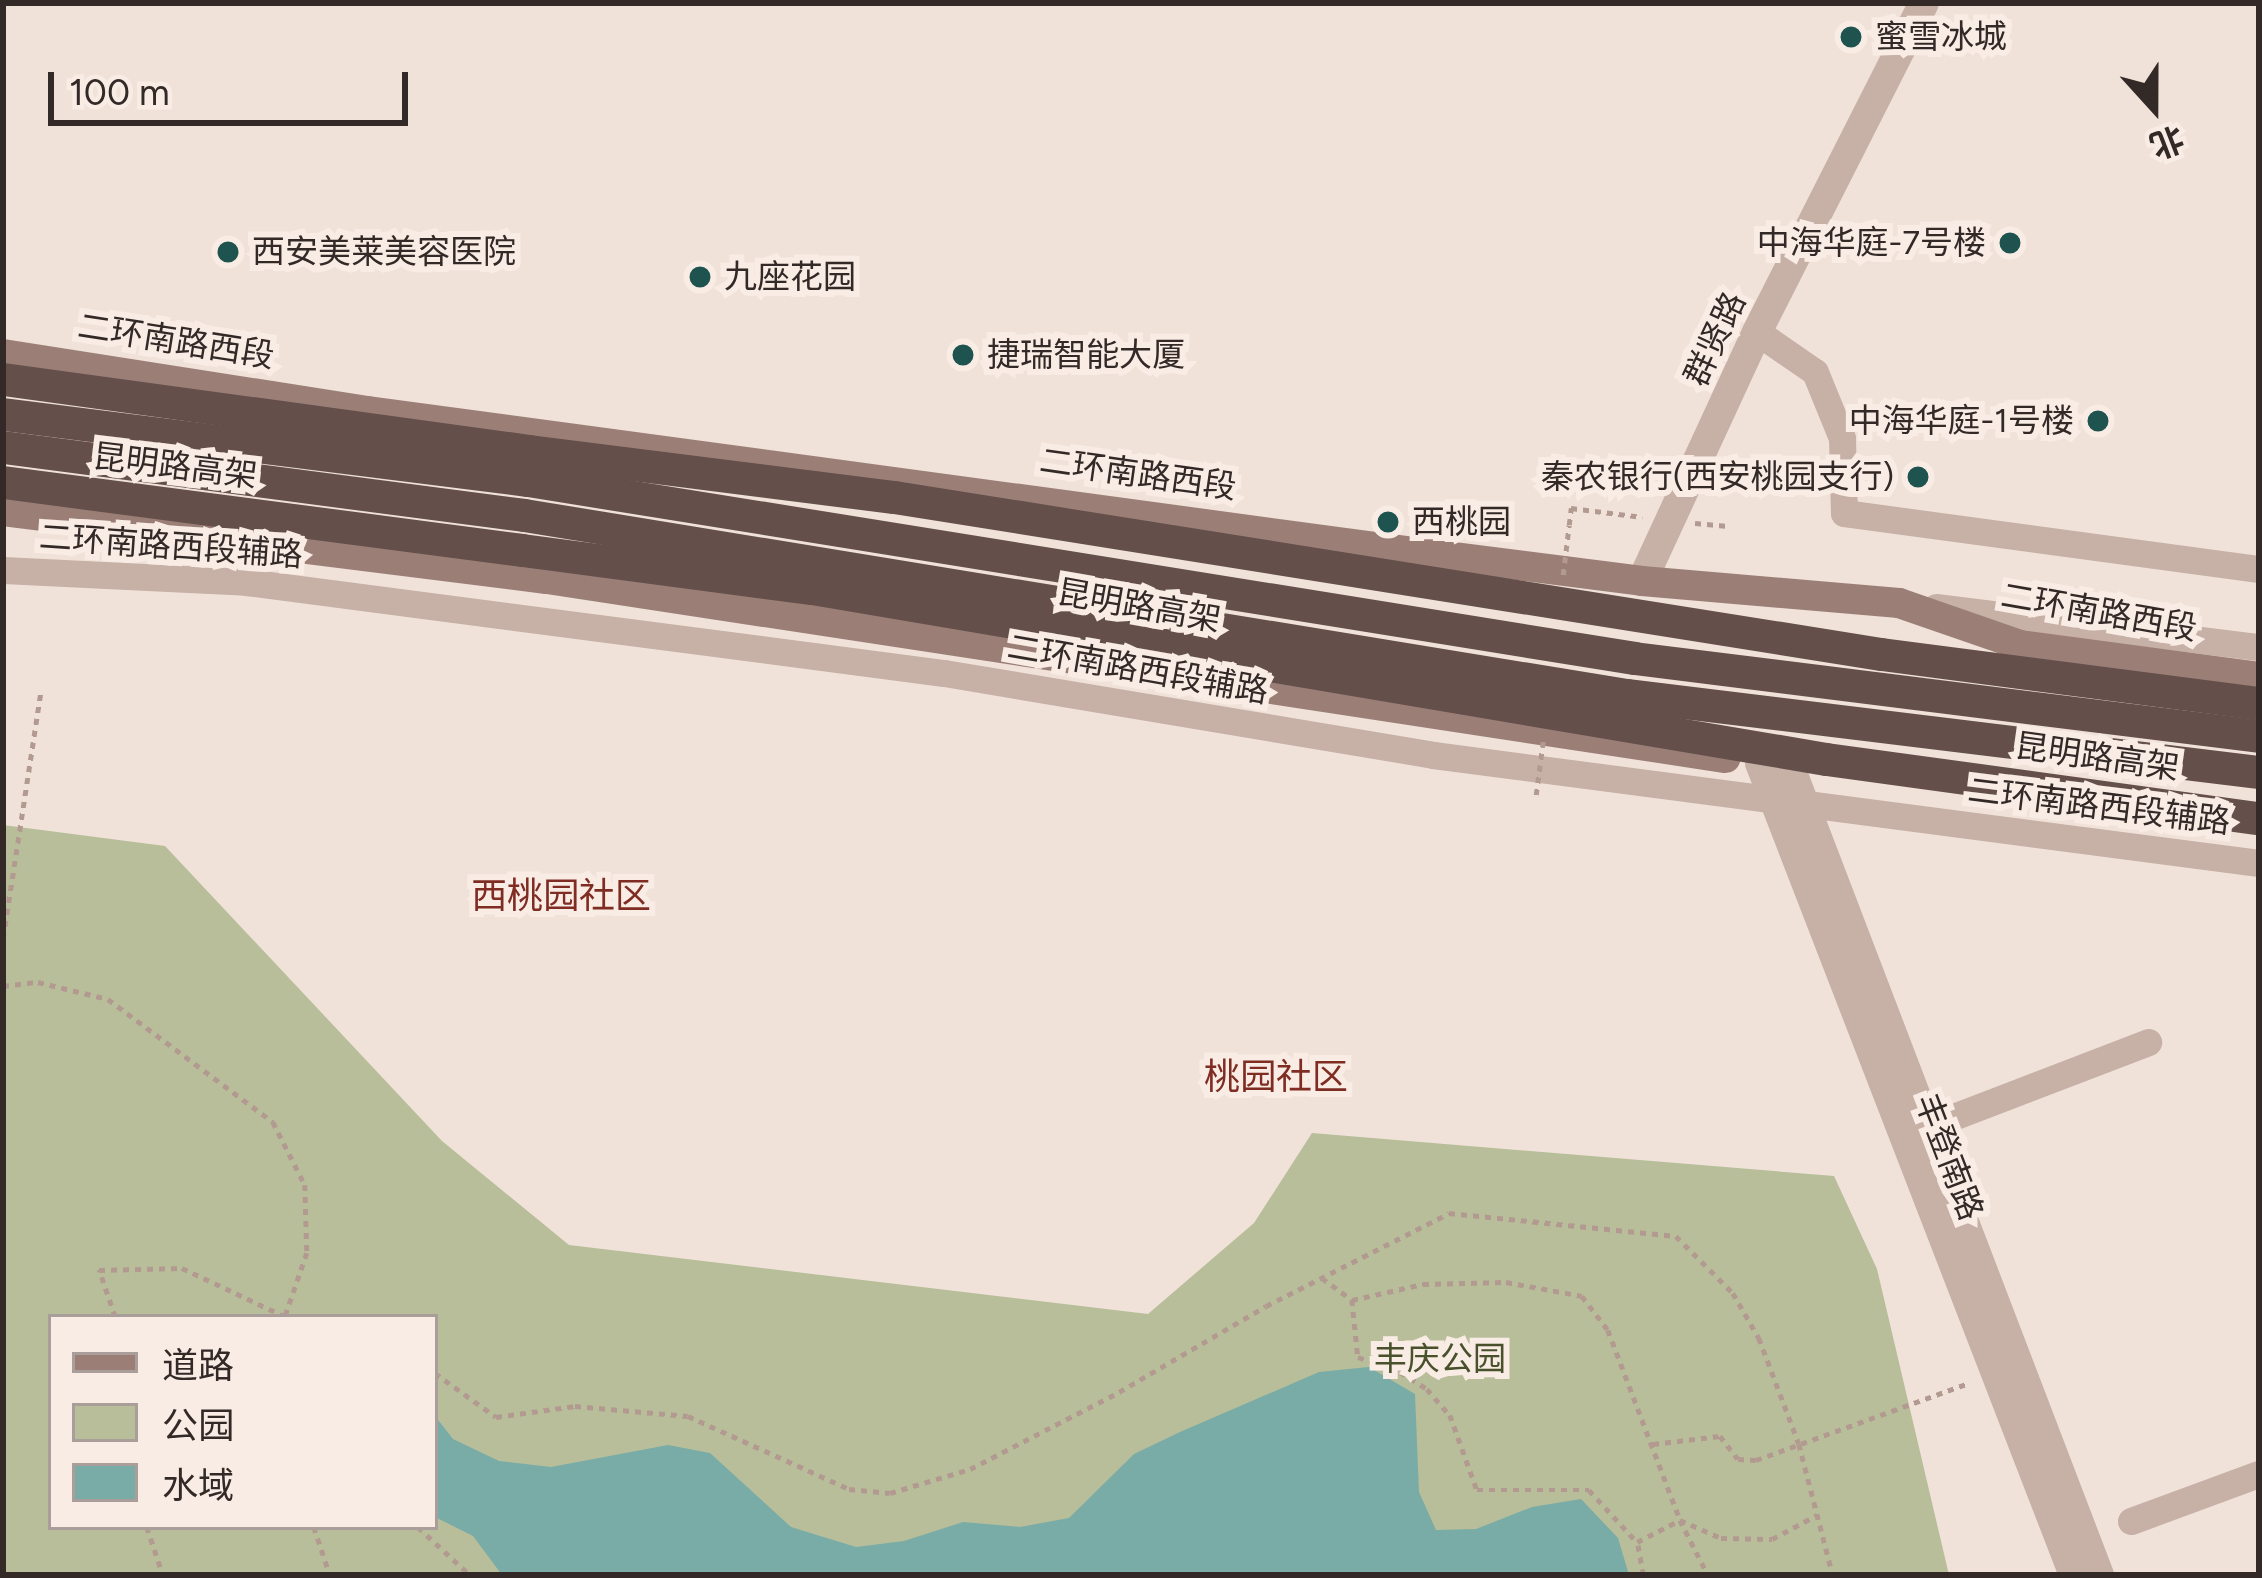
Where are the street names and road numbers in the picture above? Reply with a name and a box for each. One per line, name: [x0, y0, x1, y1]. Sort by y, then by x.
street label: 群贤路: [1676, 286, 1754, 392]
street label: 二环南路西段: [75, 306, 277, 376]
street label: 昆明路高架: [91, 436, 259, 496]
street label: 二环南路西段: [1037, 441, 1239, 507]
street label: 二环南路西段辅路: [38, 517, 304, 575]
street label: 昆明路高架: [1054, 572, 1224, 640]
street label: 二环南路西段: [1998, 575, 2200, 649]
street label: 二环南路西段辅路: [1005, 627, 1271, 711]
street label: 昆明路高架: [2013, 726, 2181, 788]
street label: 二环南路西段辅路: [1966, 770, 2232, 842]
street label: 丰登南路: [1907, 1088, 1991, 1226]

